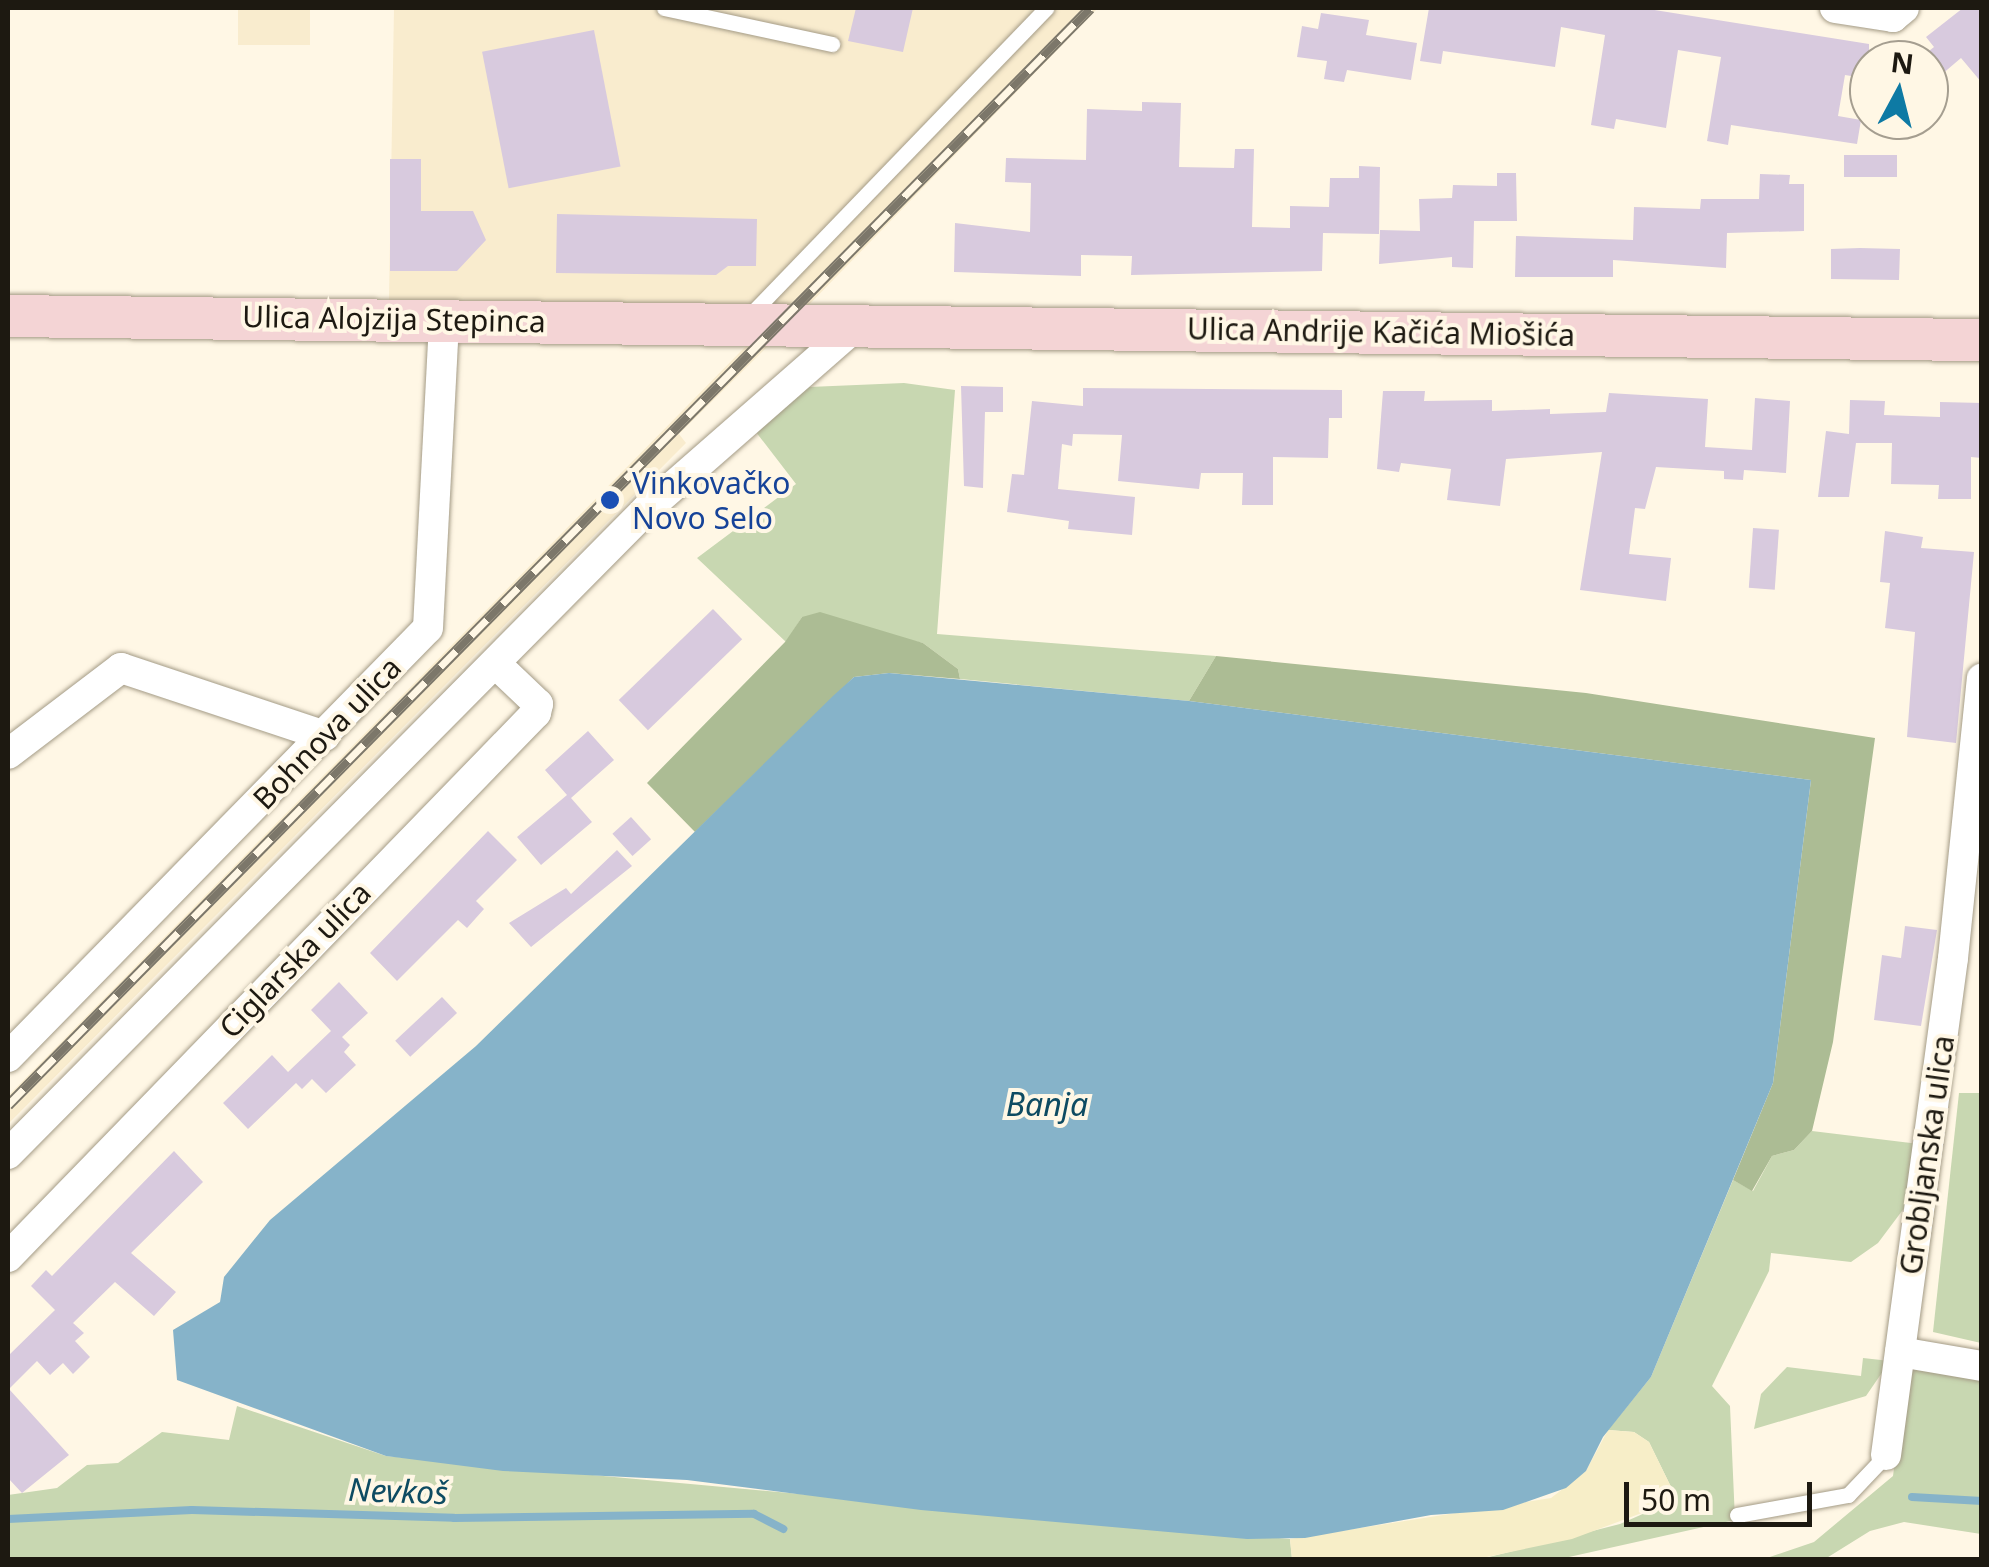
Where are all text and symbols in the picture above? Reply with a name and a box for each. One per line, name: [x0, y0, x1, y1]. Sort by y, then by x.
north arrow: [1849, 40, 1949, 140]
text: N: [1889, 42, 1916, 82]
street label: Ulica Alojzija Stepinca: [242, 298, 546, 340]
street label: Ulica Andrije Kačića Miošića: [1187, 311, 1575, 353]
place label: Vinkovačko Novo Selo: [632, 465, 790, 536]
marker: Vinkovačko Novo Selo: [597, 487, 623, 513]
street label: Bohnova ulica: [245, 649, 409, 817]
street label: Ciglarska ulica: [212, 875, 378, 1045]
street label: Grobljanska ulica: [1892, 1033, 1962, 1277]
water label: Banja: [1006, 1085, 1088, 1123]
scale bar: [1629, 1462, 1816, 1524]
water label: Nevkoš: [347, 1470, 449, 1512]
text: 50 m: [1641, 1479, 1711, 1520]

